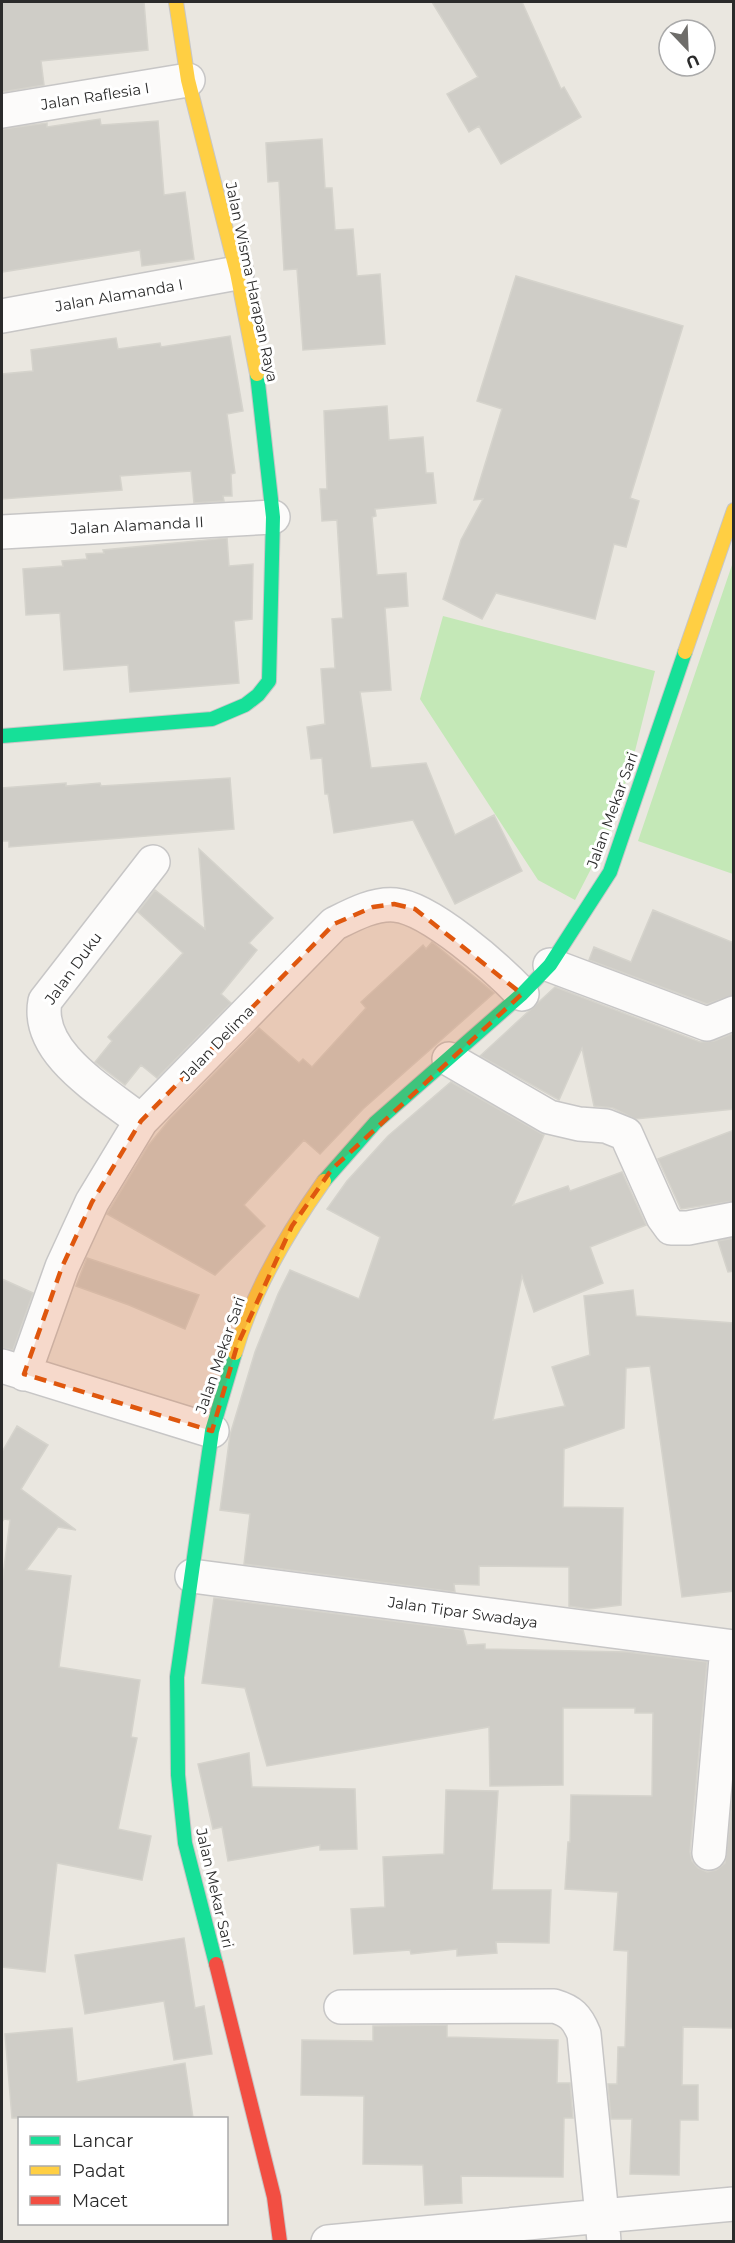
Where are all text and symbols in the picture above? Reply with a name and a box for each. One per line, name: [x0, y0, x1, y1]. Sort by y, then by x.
north arrow: [657, 18, 717, 78]
text: U: [683, 50, 702, 73]
street label: Jalan Raflesia I: [38, 78, 151, 114]
street label: Jalan Wisma Harapan Raya: [221, 179, 283, 384]
street label: Jalan Alamanda I: [53, 274, 184, 316]
street label: Jalan Alamanda II: [69, 512, 204, 538]
street label: Jalan Mekar Sari: [582, 749, 642, 872]
street label: Jalan Duku: [40, 928, 106, 1009]
street label: Jalan Delima: [176, 1001, 258, 1085]
street label: Jalan Mekar Sari: [191, 1294, 249, 1417]
street label: Jalan Tipar Swadaya: [386, 1592, 539, 1632]
street label: Jalan Mekar Sari: [192, 1825, 238, 1950]
legend: [18, 2117, 228, 2225]
text: Lancar: [72, 2130, 133, 2152]
text: Padat: [72, 2160, 125, 2182]
text: Macet: [72, 2190, 128, 2212]

